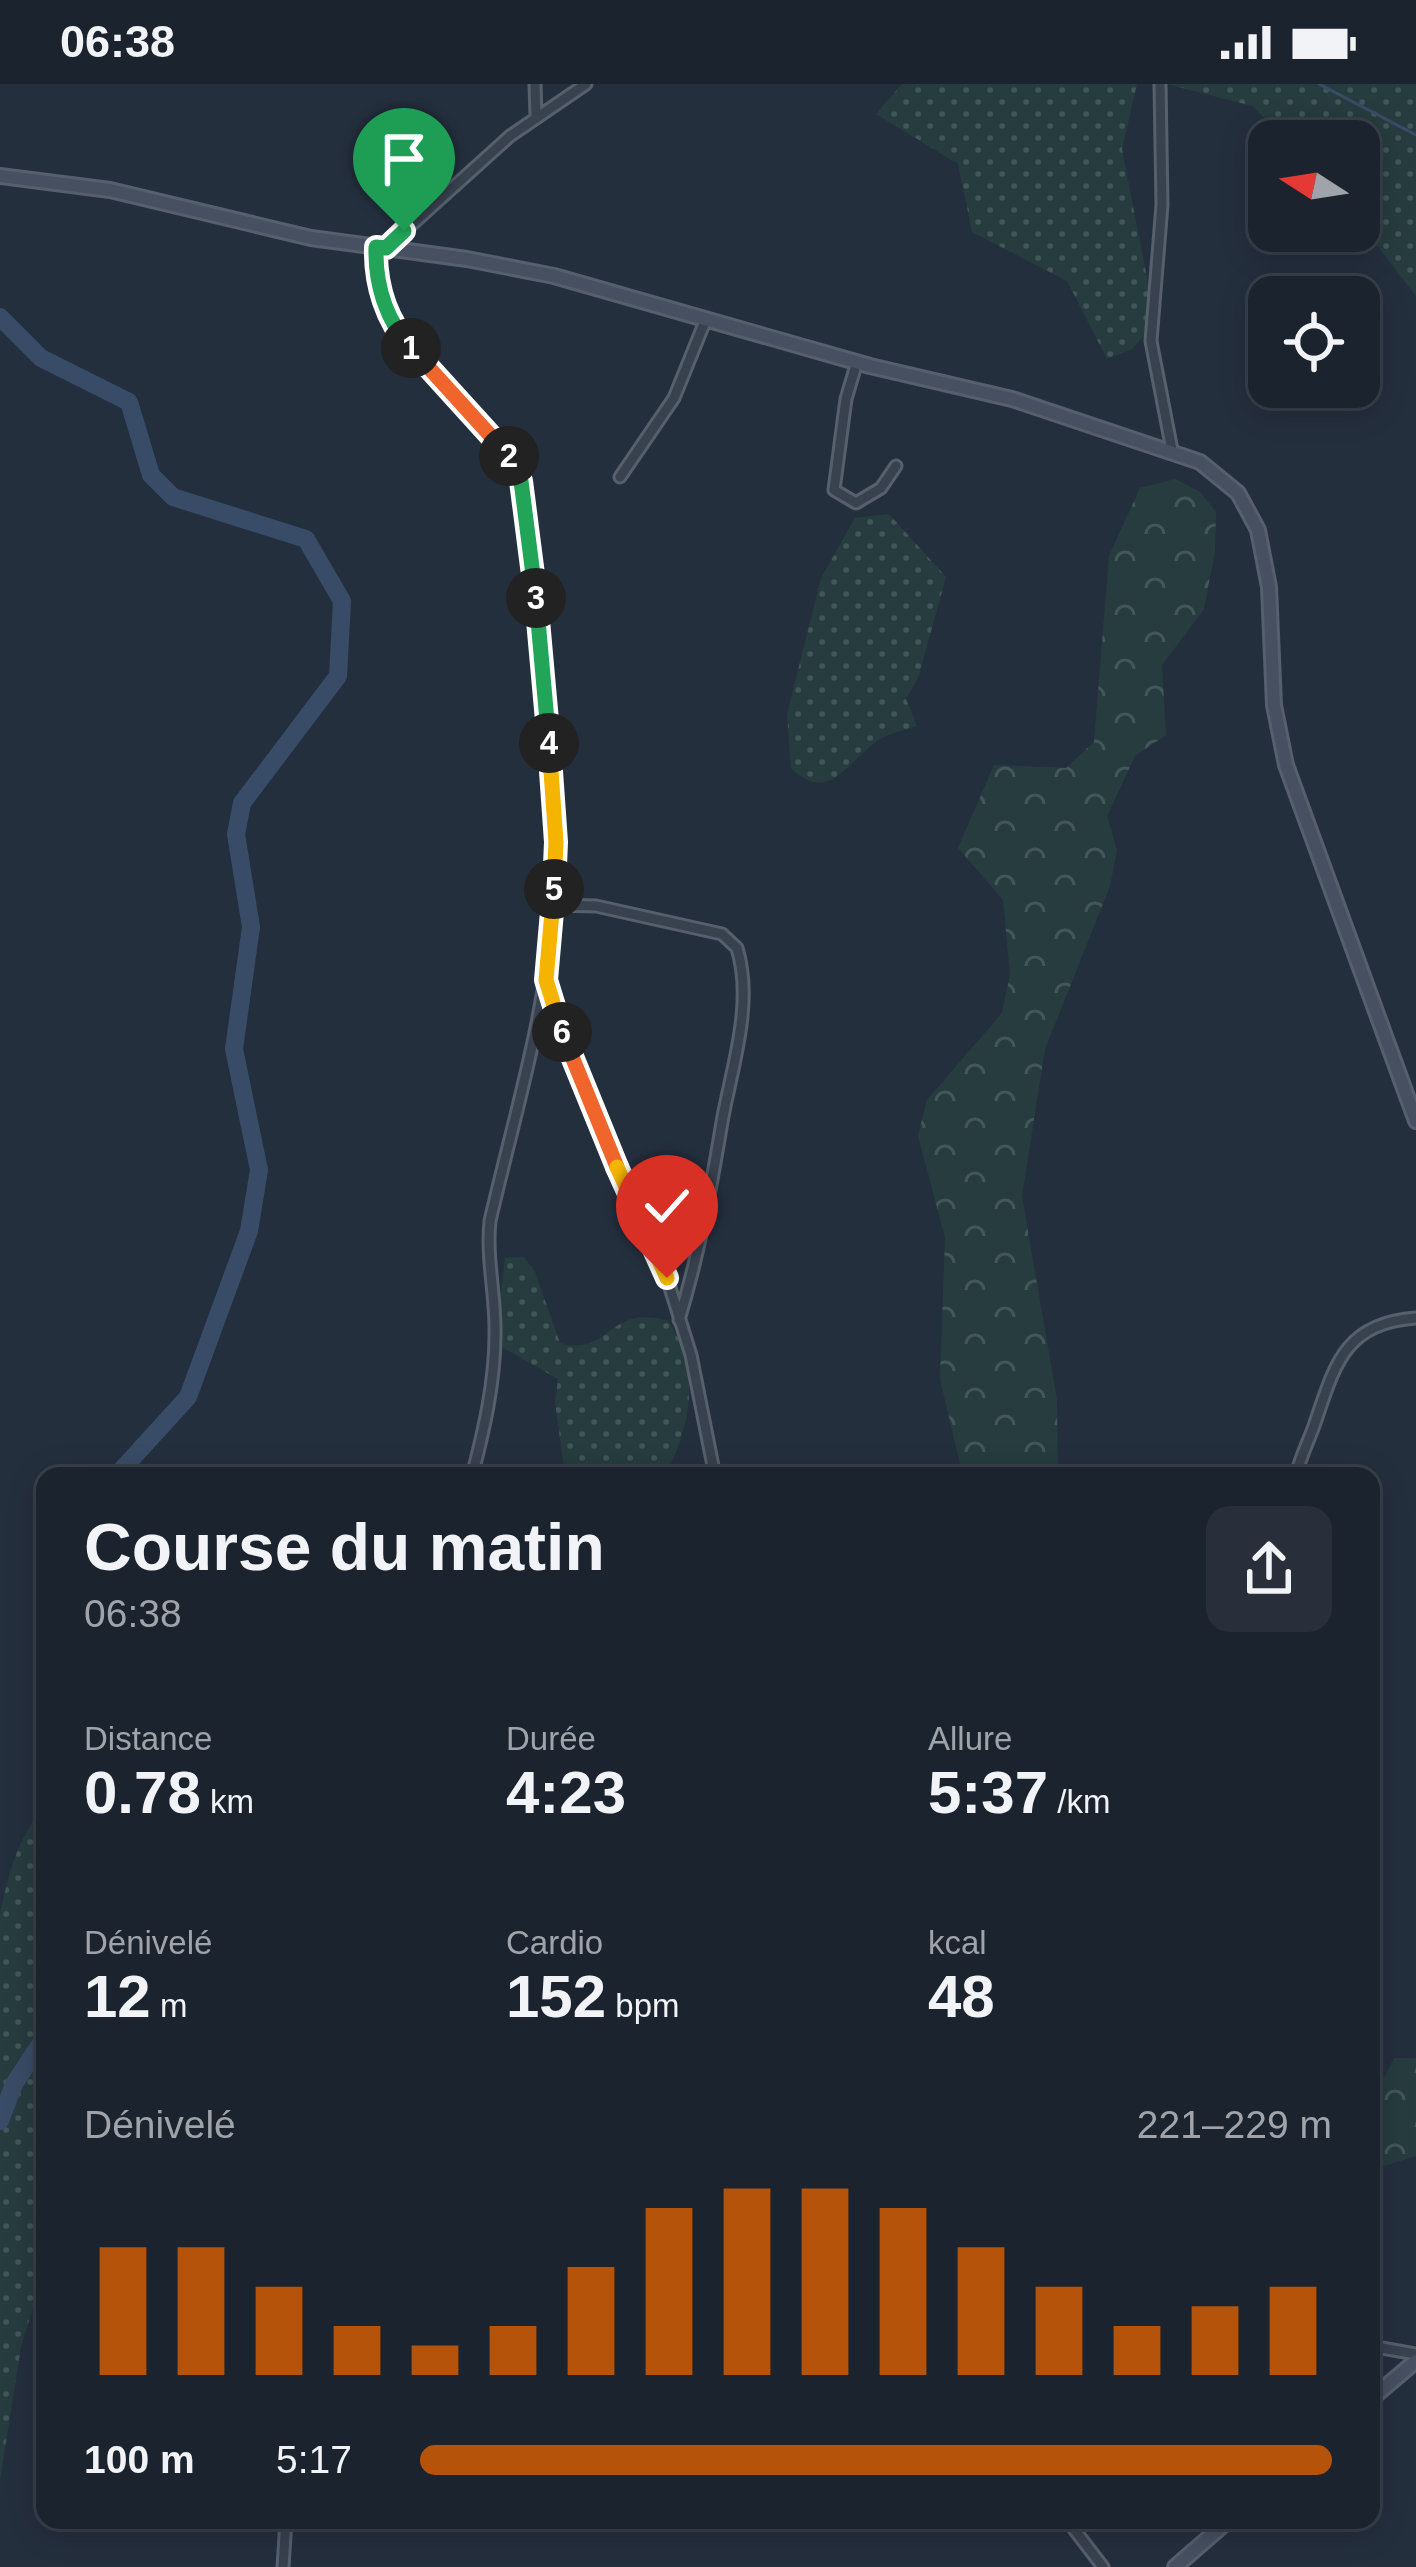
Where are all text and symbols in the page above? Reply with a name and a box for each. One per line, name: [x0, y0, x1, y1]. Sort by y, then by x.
text: 06:38: [60, 16, 175, 67]
pin: [353, 108, 455, 231]
north arrow: [1248, 120, 1380, 252]
map controls: [1248, 120, 1380, 408]
icon: arrive: [371, 126, 437, 192]
button: locate: [1248, 276, 1380, 408]
pin: 1: [381, 318, 441, 378]
text: 1: [402, 329, 420, 366]
pin: 2: [479, 426, 539, 486]
text: 2: [500, 437, 518, 474]
pin: 3: [506, 568, 566, 628]
text: 3: [527, 579, 545, 616]
pin: 4: [519, 713, 579, 773]
text: 4: [540, 724, 558, 761]
pin: 5: [524, 859, 584, 919]
text: 5: [545, 870, 563, 907]
pin: 6: [532, 1002, 592, 1062]
text: 6: [553, 1013, 571, 1050]
pin: [616, 1155, 718, 1278]
icon: check: [634, 1173, 700, 1239]
button: share: [1206, 1506, 1332, 1632]
text: Course du matin: [84, 1510, 605, 1584]
text: 06:38: [84, 1592, 182, 1635]
text: Distance: [84, 1720, 212, 1757]
text: Durée: [506, 1720, 596, 1757]
text: Allure: [928, 1720, 1012, 1757]
text: 0.78: [84, 1759, 201, 1826]
text: 4:23: [506, 1759, 626, 1826]
text: 5:37: [928, 1759, 1048, 1826]
text: km: [201, 1783, 254, 1820]
text: /km: [1048, 1783, 1110, 1820]
text: Dénivelé: [84, 1924, 212, 1961]
text: Cardio: [506, 1924, 603, 1961]
text: kcal: [928, 1924, 987, 1961]
text: 12: [84, 1963, 151, 2030]
text: 152: [506, 1963, 606, 2030]
text: 48: [928, 1963, 995, 2030]
text: m: [151, 1987, 187, 2024]
text: bpm: [606, 1987, 679, 2024]
text: Dénivelé: [84, 2103, 236, 2146]
text: 221–229 m: [1137, 2103, 1332, 2146]
text: 100 m: [84, 2438, 195, 2481]
text: 5:17: [276, 2438, 352, 2481]

